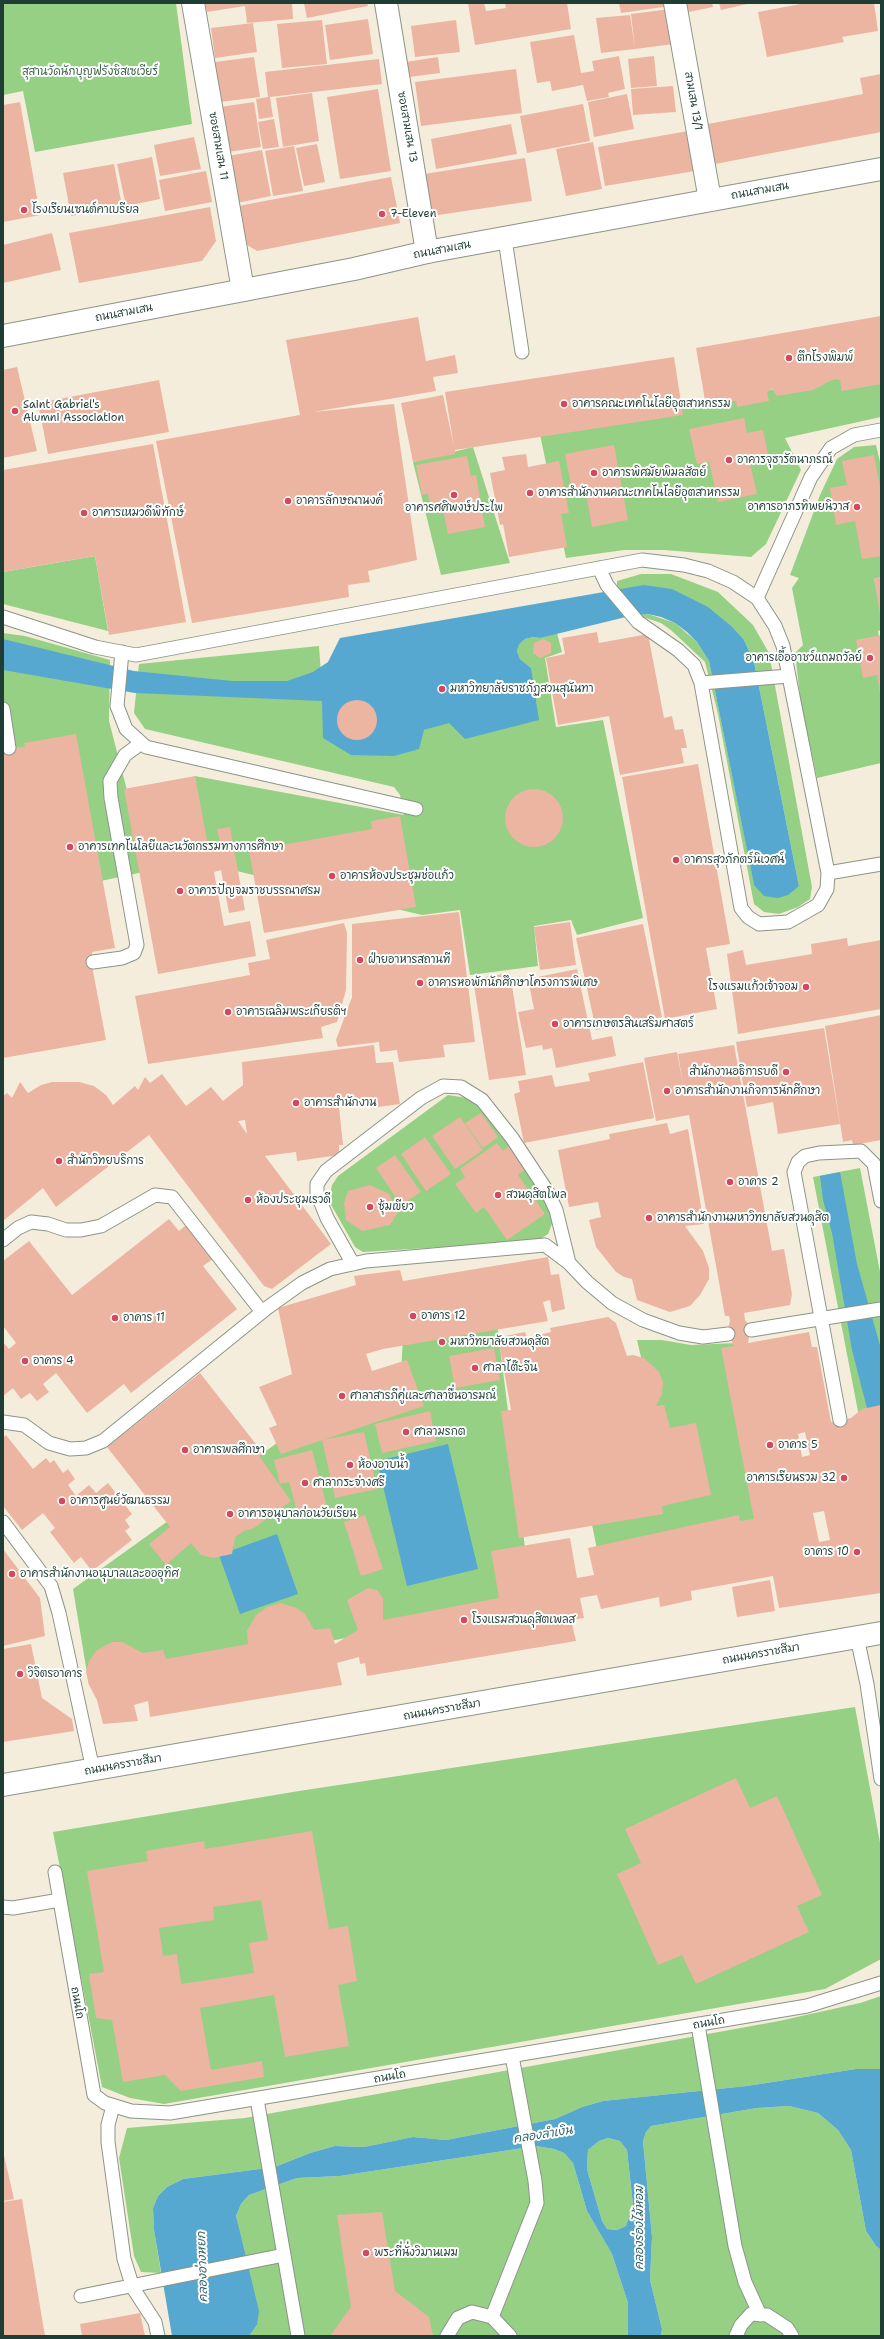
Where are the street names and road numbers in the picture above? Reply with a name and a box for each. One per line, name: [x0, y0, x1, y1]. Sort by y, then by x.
street label: สามเสน 13/1: [681, 70, 705, 132]
street label: ซอยสามเสน 13: [394, 90, 420, 164]
street label: ซอยสามเสน 11: [206, 111, 230, 181]
street label: ถนนสามเสน: [730, 179, 790, 203]
street label: ถนนสามเสน: [412, 238, 472, 262]
street label: ถนนสามเสน: [94, 301, 154, 325]
street label: ถนนนครราชสีมา: [721, 1641, 801, 1667]
street label: ถนนนครราชสีมา: [402, 1697, 482, 1723]
street label: ถนนนครราชสีมา: [83, 1752, 163, 1778]
street label: ถนนโถ: [68, 1986, 86, 2020]
street label: ถนนโถ: [692, 2014, 726, 2032]
street label: ถนนโถ: [373, 2068, 407, 2086]

